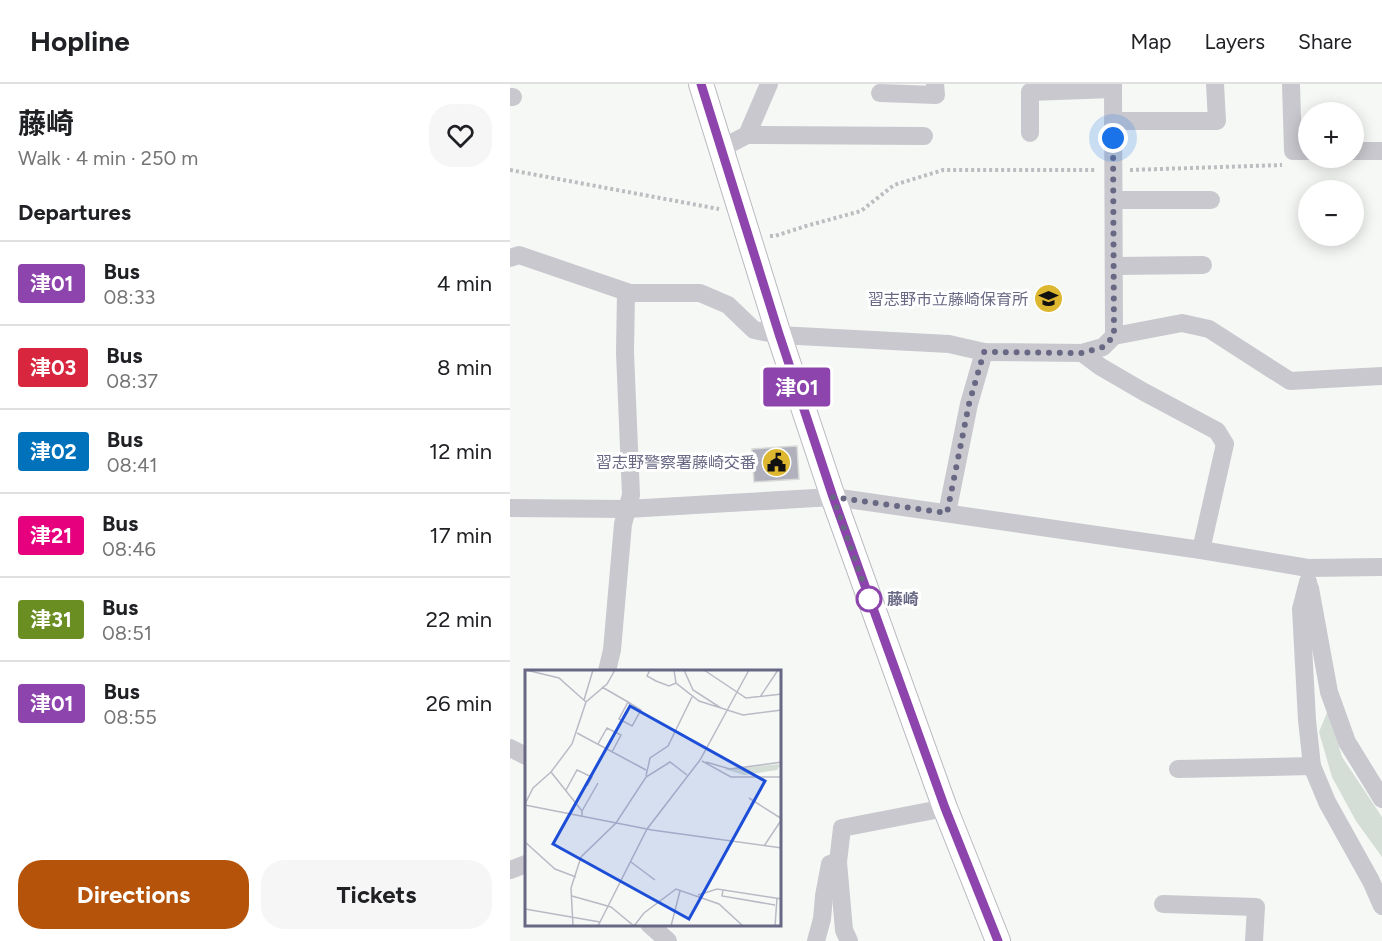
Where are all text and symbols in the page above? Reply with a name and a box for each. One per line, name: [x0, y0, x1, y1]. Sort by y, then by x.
text: Hopline: [30, 24, 130, 58]
text: Map: [1131, 29, 1171, 54]
text: Layers: [1204, 29, 1265, 54]
text: Share: [1298, 29, 1352, 54]
map controls: [1298, 102, 1364, 246]
button: +: [1298, 102, 1364, 168]
button: heart: [429, 104, 492, 167]
text: 藤崎: [18, 106, 74, 140]
your location: [1098, 123, 1128, 153]
text: Walk · 4 min · 250 m: [18, 146, 198, 170]
button: −: [1298, 180, 1364, 246]
text: Departures: [18, 199, 131, 226]
text: Bus: [103, 258, 140, 285]
text: 4 min: [437, 270, 492, 297]
text: 津01: [30, 271, 73, 296]
school or university icon: 習志野市立藤崎保育所: [1033, 283, 1065, 315]
text: 08:33: [103, 285, 155, 309]
place label: 習志野市立藤崎保育所: [868, 290, 1028, 309]
text: Bus: [106, 342, 143, 369]
text: 8 min: [437, 354, 492, 381]
text: 津03: [30, 355, 76, 380]
line badge: 津01: [762, 368, 832, 406]
text: 08:37: [106, 369, 158, 393]
text: 津01: [775, 375, 819, 400]
text: Bus: [107, 426, 143, 453]
text: 12 min: [429, 438, 492, 465]
text: 津02: [30, 439, 77, 464]
public building icon: 習志野警察署藤崎交番: [761, 446, 793, 478]
text: 08:41: [107, 453, 158, 477]
place label: 習志野警察署藤崎交番: [596, 453, 756, 472]
text: Bus: [102, 510, 138, 537]
text: 17 min: [430, 522, 492, 549]
text: 津21: [30, 523, 72, 548]
text: 08:46: [102, 537, 156, 561]
marker: 藤崎: [856, 586, 882, 612]
place label: 藤崎: [887, 590, 919, 609]
text: Bus: [102, 594, 138, 621]
text: 22 min: [426, 606, 492, 633]
text: 津31: [30, 607, 72, 632]
text: 08:51: [102, 621, 152, 645]
inset map: [525, 670, 782, 926]
text: Bus: [103, 678, 140, 705]
text: 26 min: [426, 690, 492, 717]
text: 津01: [30, 691, 73, 716]
text: 08:55: [103, 705, 157, 729]
button: Directions: [18, 860, 249, 929]
button: Tickets: [261, 860, 492, 929]

